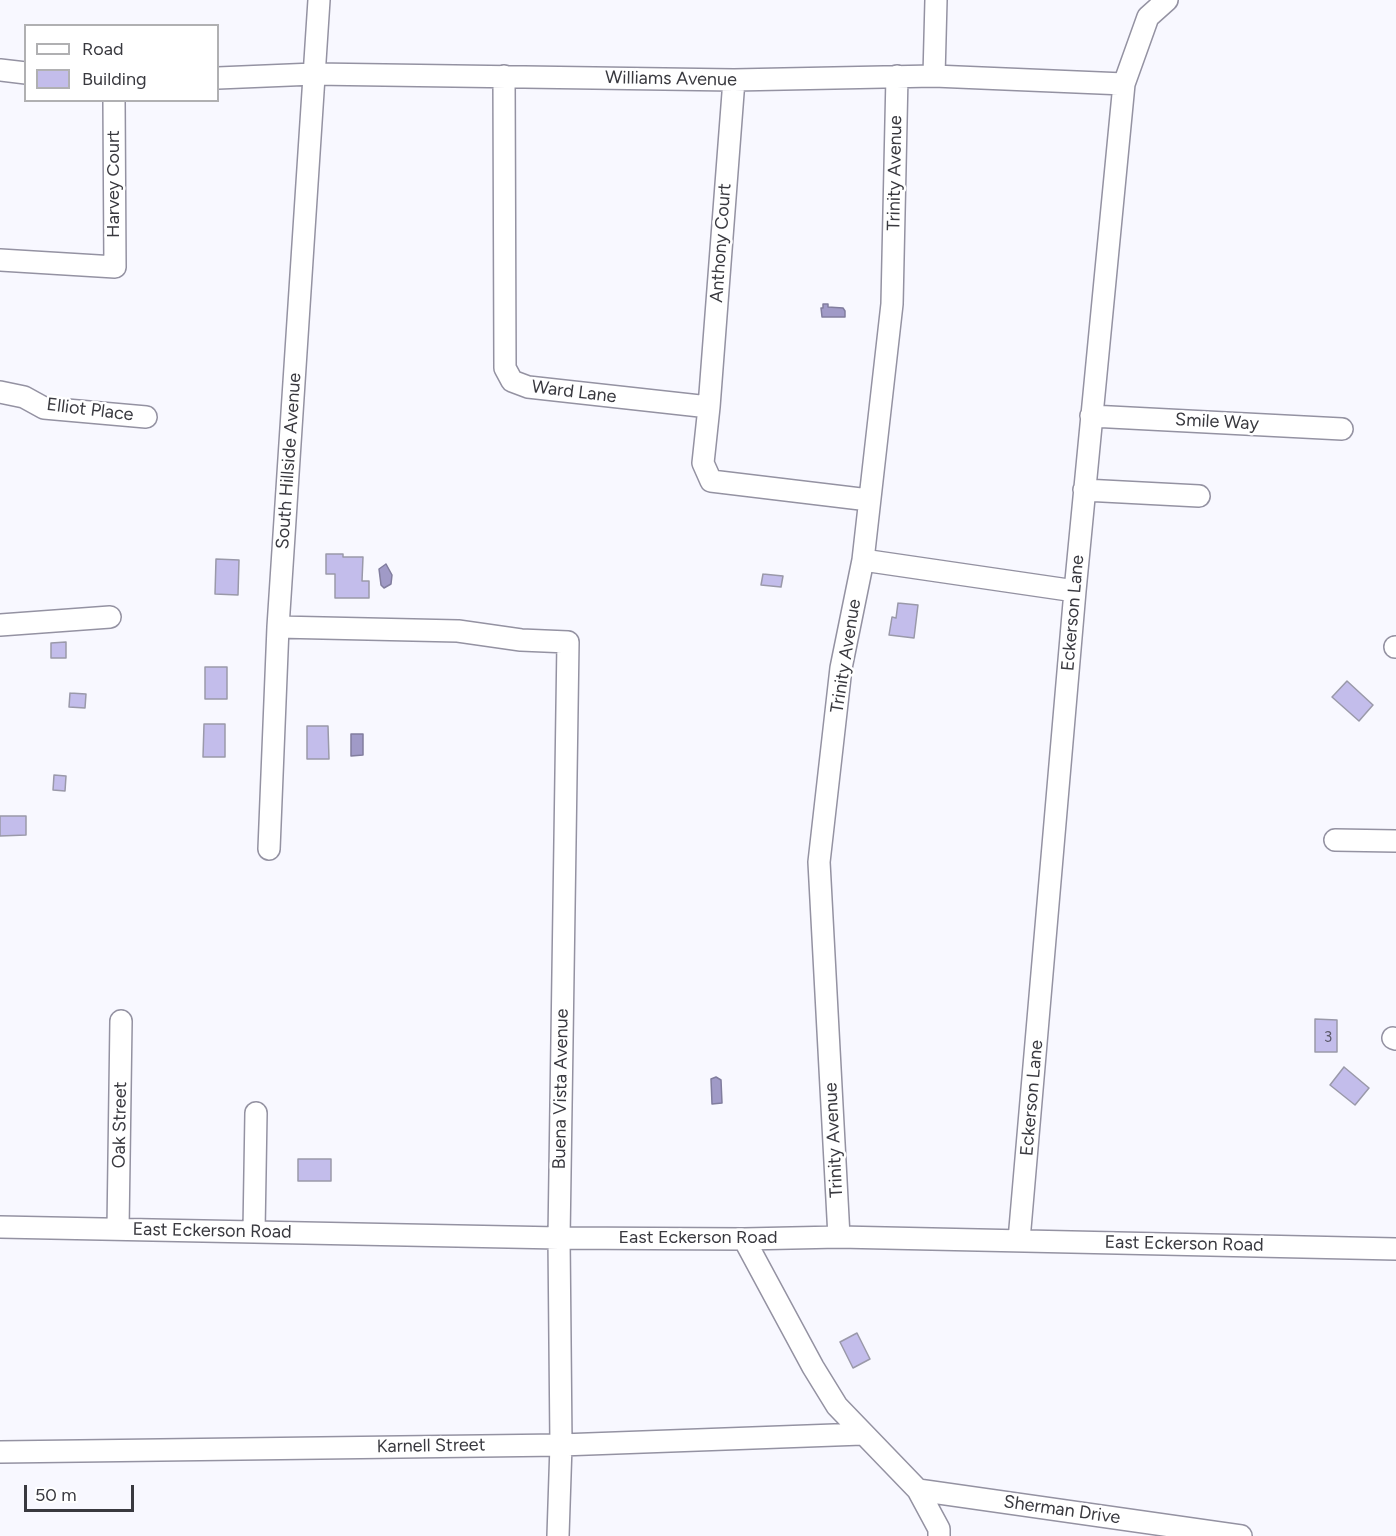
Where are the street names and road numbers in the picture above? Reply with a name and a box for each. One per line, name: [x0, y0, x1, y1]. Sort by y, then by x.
street label: Williams Avenue: [605, 67, 737, 91]
street label: Trinity Avenue: [883, 115, 907, 231]
street label: Harvey Court: [103, 130, 125, 238]
street label: Anthony Court: [706, 183, 736, 303]
street label: South Hillside Avenue: [272, 372, 306, 550]
street label: Ward Lane: [530, 376, 618, 408]
street label: Elliot Place: [45, 394, 135, 426]
street label: Smile Way: [1175, 409, 1259, 435]
street label: Eckerson Lane: [1057, 554, 1089, 672]
street label: Trinity Avenue: [826, 597, 866, 715]
street label: Buena Vista Avenue: [549, 1008, 573, 1170]
street label: Eckerson Lane: [1016, 1039, 1048, 1157]
street label: Oak Street: [108, 1081, 132, 1169]
street label: Trinity Avenue: [820, 1082, 848, 1198]
street label: East Eckerson Road: [132, 1219, 292, 1243]
street label: East Eckerson Road: [618, 1227, 778, 1249]
street label: East Eckerson Road: [1104, 1232, 1264, 1256]
street label: Karnell Street: [376, 1434, 486, 1458]
street label: Sherman Drive: [1002, 1491, 1122, 1529]

